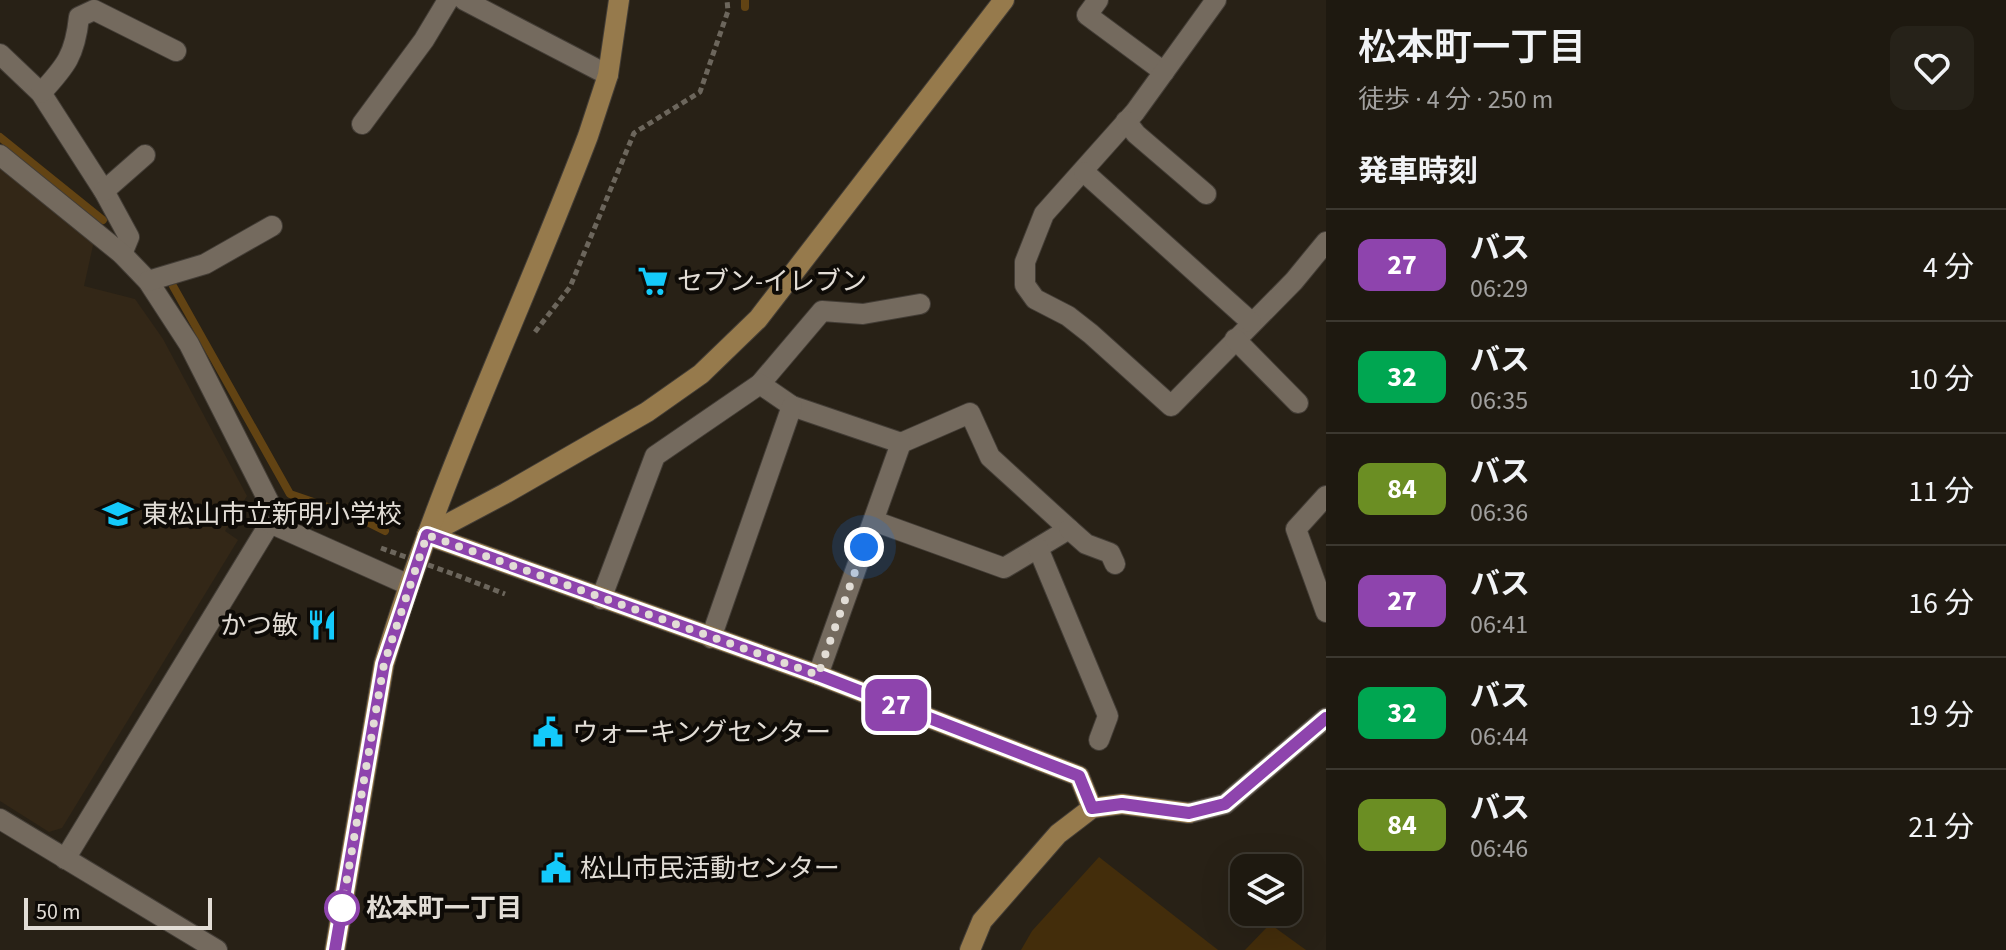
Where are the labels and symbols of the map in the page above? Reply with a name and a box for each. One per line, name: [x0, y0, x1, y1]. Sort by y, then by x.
place label: セブン-イレブン: [677, 263, 867, 300]
supermarket icon: セブン-イレブン: [636, 264, 670, 298]
place label: 東松山市立新明小学校: [142, 496, 402, 533]
school or university icon: 東松山市立新明小学校: [101, 497, 135, 531]
your location: [844, 527, 884, 567]
place label: かつ敏: [220, 607, 298, 644]
restaurant icon: かつ敏: [305, 608, 339, 642]
line badge: 27: [860, 679, 932, 731]
place label: ウォーキングセンター: [572, 714, 831, 751]
public building icon: ウォーキングセンター: [531, 715, 565, 749]
place label: 松山市民活動センター: [580, 850, 840, 887]
public building icon: 松山市民活動センター: [539, 851, 573, 885]
place label: 松本町一丁目: [366, 890, 522, 927]
marker: 松本町一丁目: [325, 891, 359, 925]
scale bar: [24, 894, 212, 930]

